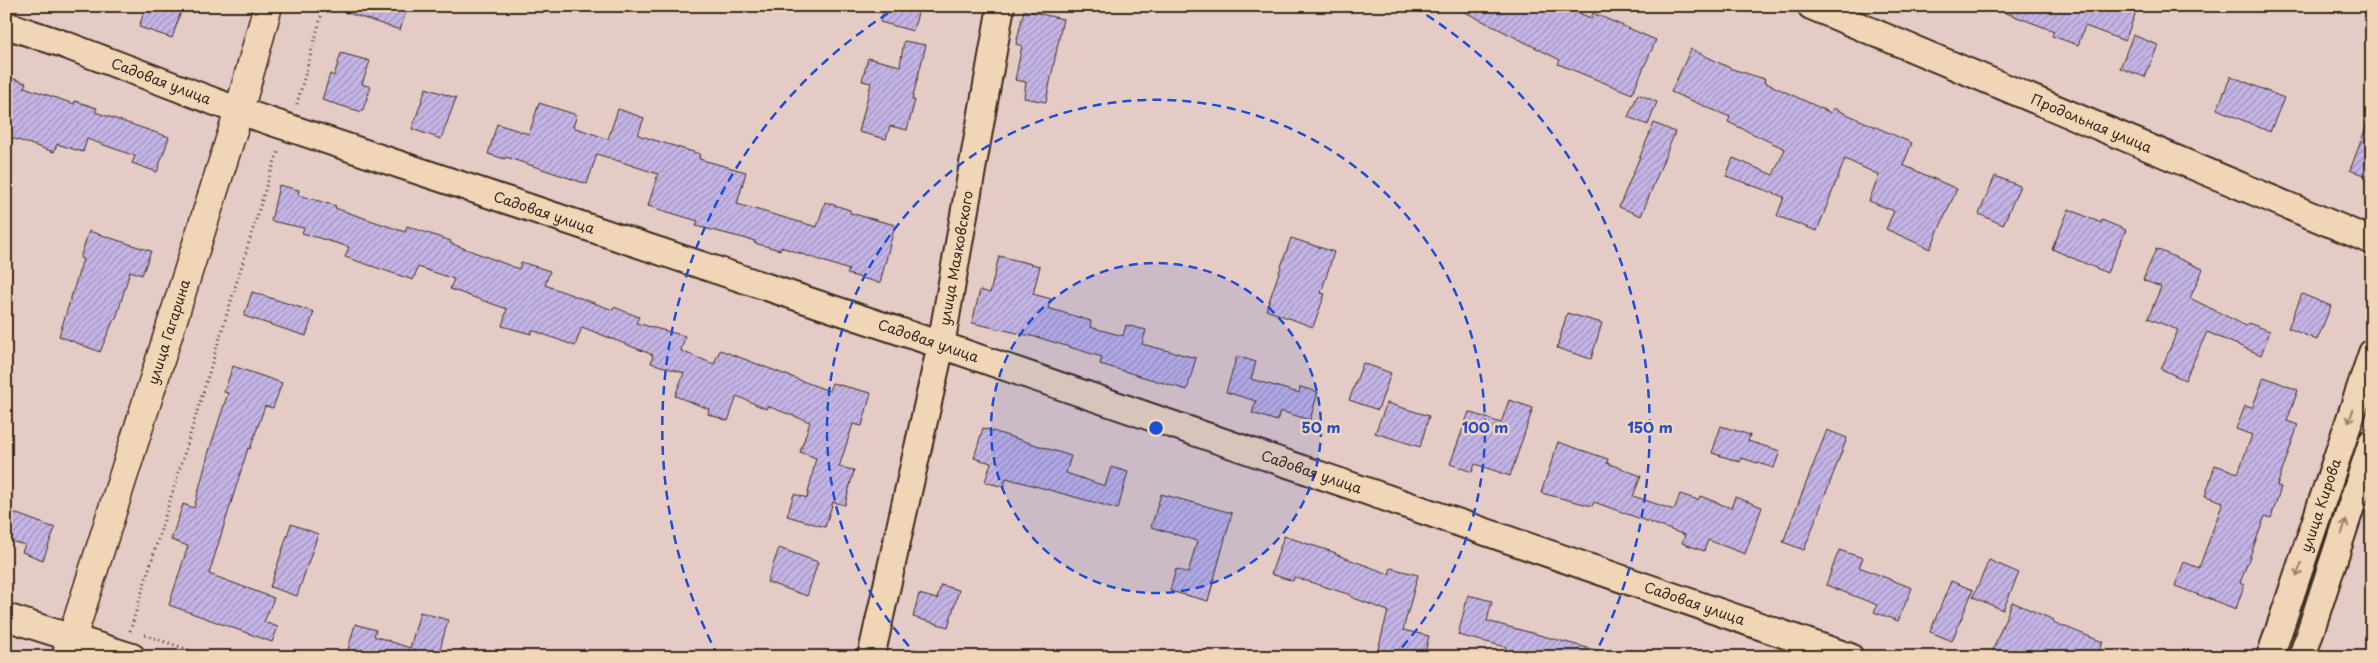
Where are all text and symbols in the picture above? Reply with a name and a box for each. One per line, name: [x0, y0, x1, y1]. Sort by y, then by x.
street label: Садовая улица: [108, 52, 214, 110]
street label: Продольная улица: [2028, 88, 2156, 158]
street label: Садовая улица: [491, 186, 598, 239]
street label: улица Маяковского: [934, 189, 978, 327]
street label: улица Гагарина: [142, 276, 195, 387]
street label: Садовая улица: [875, 314, 982, 367]
one-way arrow: [2345, 408, 2355, 424]
text: 50 m: [1302, 415, 1340, 438]
text: 100 m: [1462, 415, 1508, 438]
text: 150 m: [1627, 415, 1673, 438]
centre of rings: [1147, 419, 1165, 437]
street label: Садовая улица: [1258, 445, 1365, 499]
street label: улица Кирова: [2295, 455, 2346, 555]
one-way arrow: [2340, 520, 2349, 536]
one-way arrow: [2294, 562, 2303, 577]
street label: Садовая улица: [1641, 576, 1748, 630]

